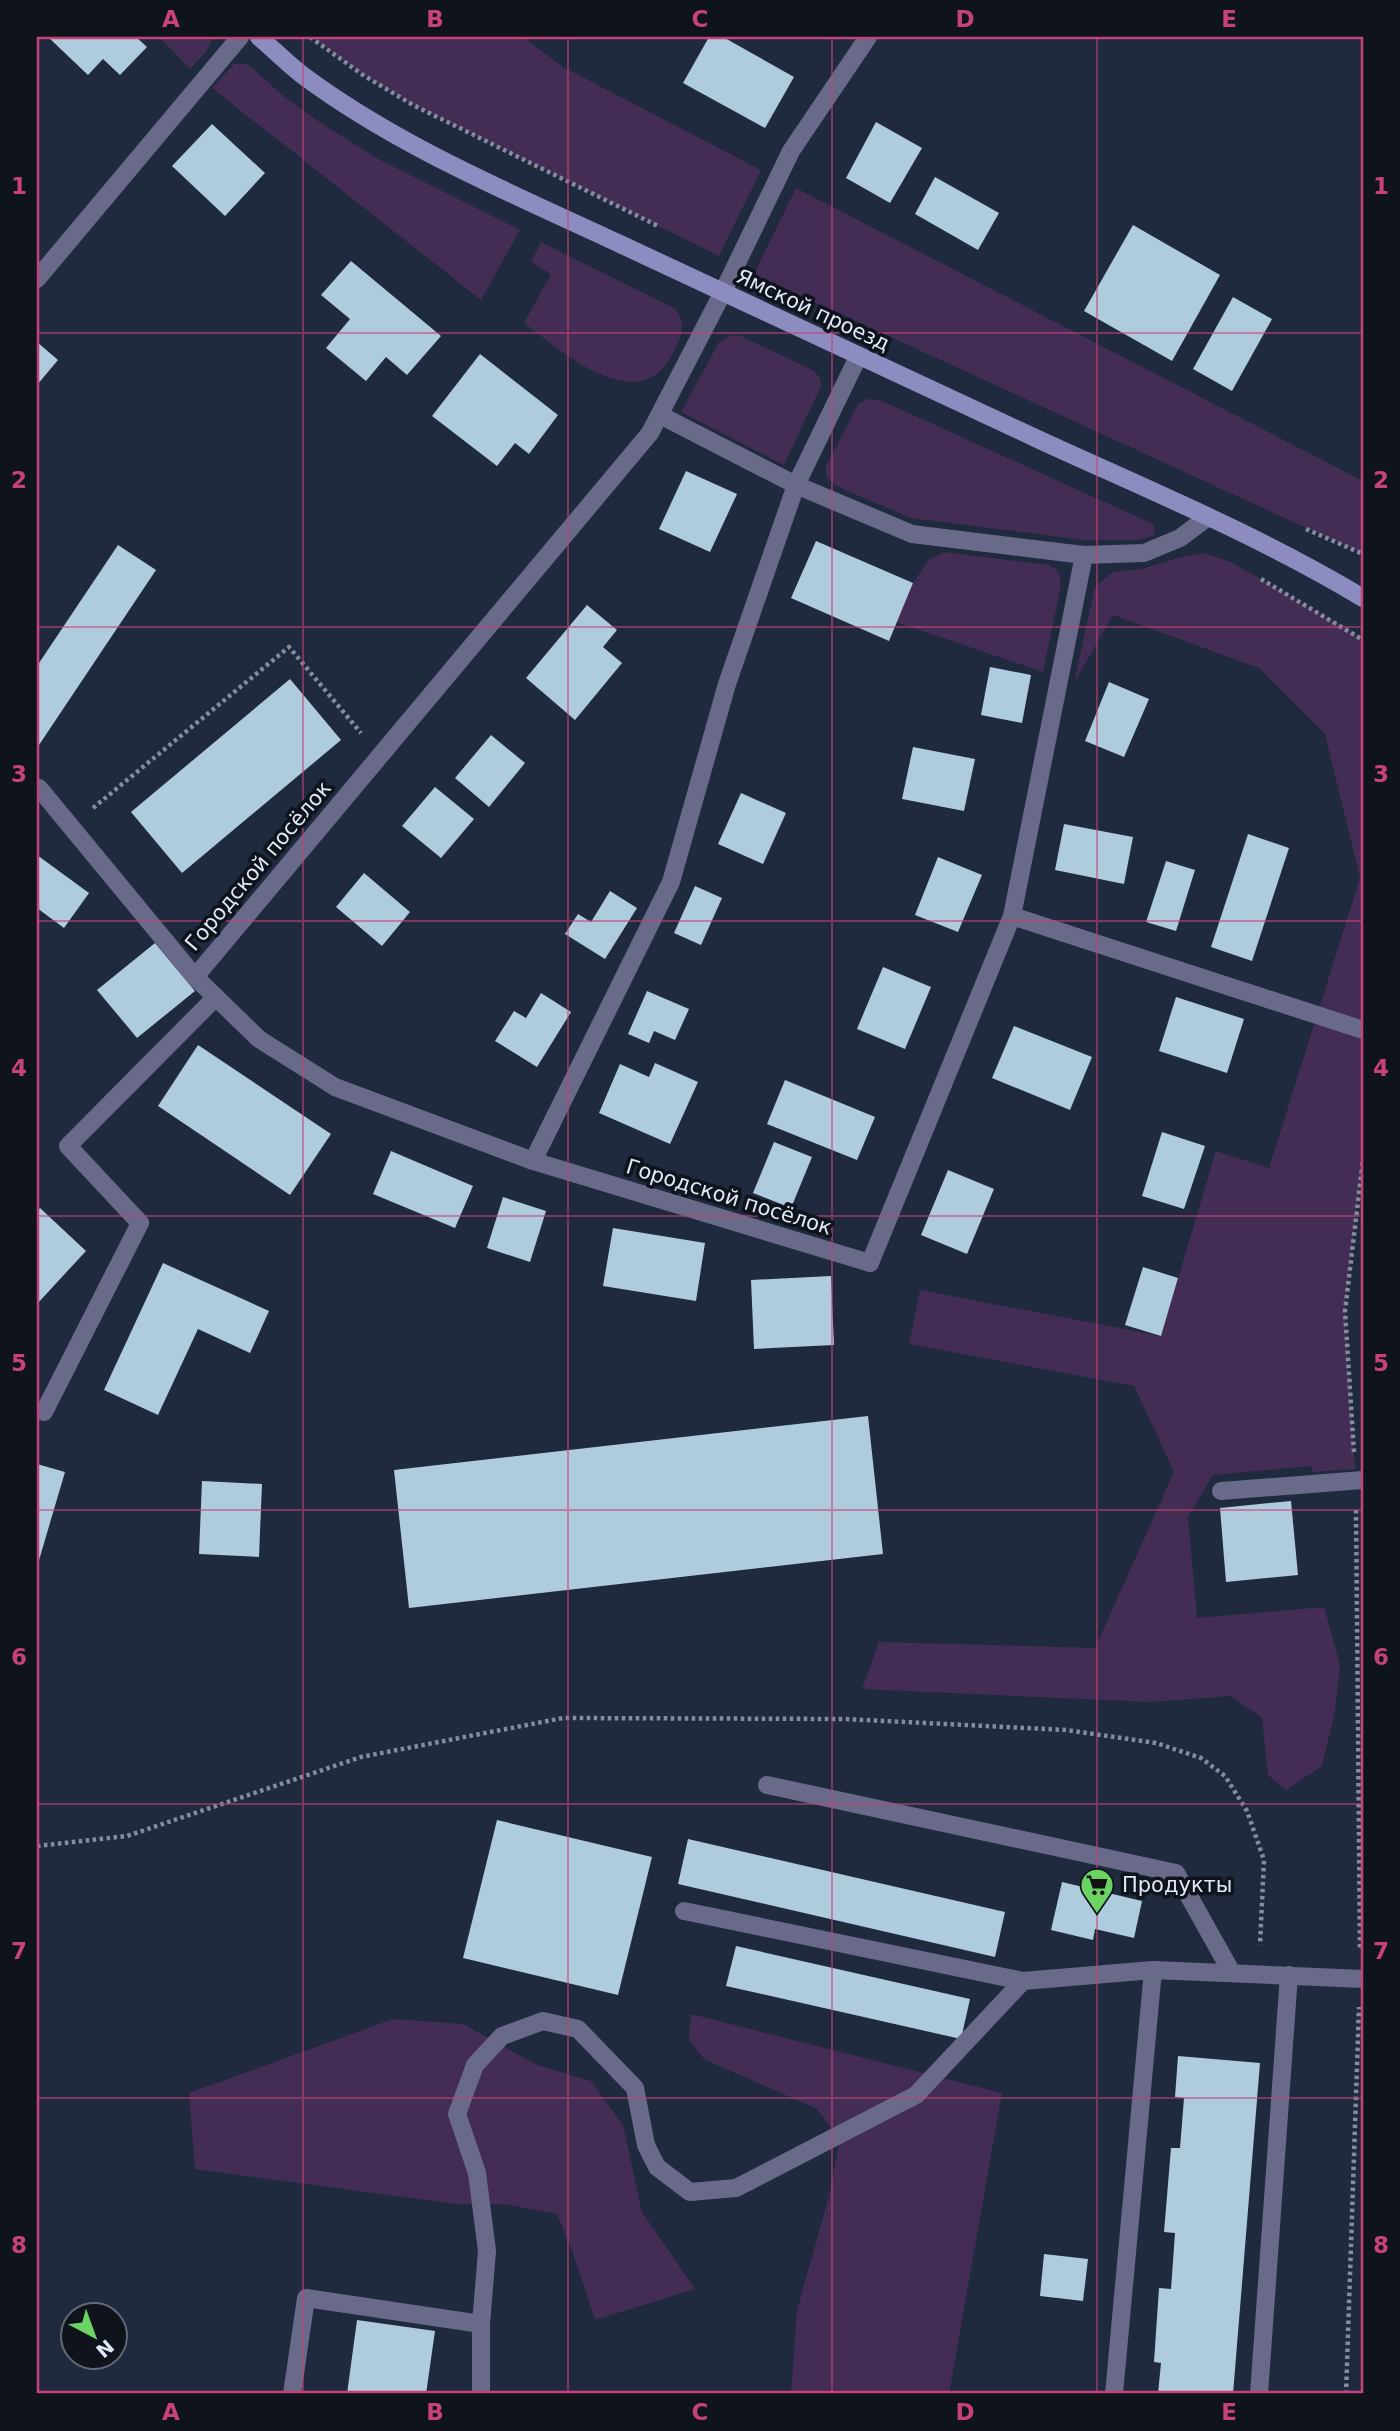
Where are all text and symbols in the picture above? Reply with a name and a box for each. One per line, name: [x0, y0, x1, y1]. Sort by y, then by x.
text: A: [162, 6, 180, 32]
text: B: [426, 6, 444, 32]
text: C: [692, 6, 708, 32]
text: D: [955, 6, 975, 32]
text: E: [1221, 6, 1237, 32]
text: 1: [11, 173, 27, 199]
text: 1: [1373, 173, 1389, 199]
street label: Ямской проезд: [733, 264, 893, 356]
text: 2: [11, 467, 27, 493]
text: 2: [1373, 467, 1389, 493]
text: 3: [11, 761, 27, 787]
text: 3: [1373, 761, 1389, 787]
street label: Городской посёлок: [180, 776, 336, 956]
text: 4: [11, 1055, 27, 1081]
text: 4: [1373, 1055, 1389, 1081]
street label: Городской посёлок: [623, 1154, 835, 1240]
text: 5: [11, 1350, 27, 1376]
text: 5: [1373, 1350, 1389, 1376]
text: 6: [11, 1644, 27, 1670]
text: 6: [1373, 1644, 1389, 1670]
supermarket icon: Продукты: [1078, 1866, 1116, 1915]
place label: Продукты: [1122, 1873, 1232, 1897]
text: 7: [11, 1938, 27, 1964]
text: 7: [1373, 1938, 1389, 1964]
text: 8: [11, 2232, 27, 2258]
text: 8: [1373, 2232, 1389, 2258]
north arrow: [60, 2302, 130, 2372]
text: N: [92, 2335, 118, 2362]
text: A: [162, 2399, 180, 2425]
text: B: [426, 2399, 444, 2425]
text: C: [692, 2399, 708, 2425]
text: D: [955, 2399, 975, 2425]
text: E: [1221, 2399, 1237, 2425]

